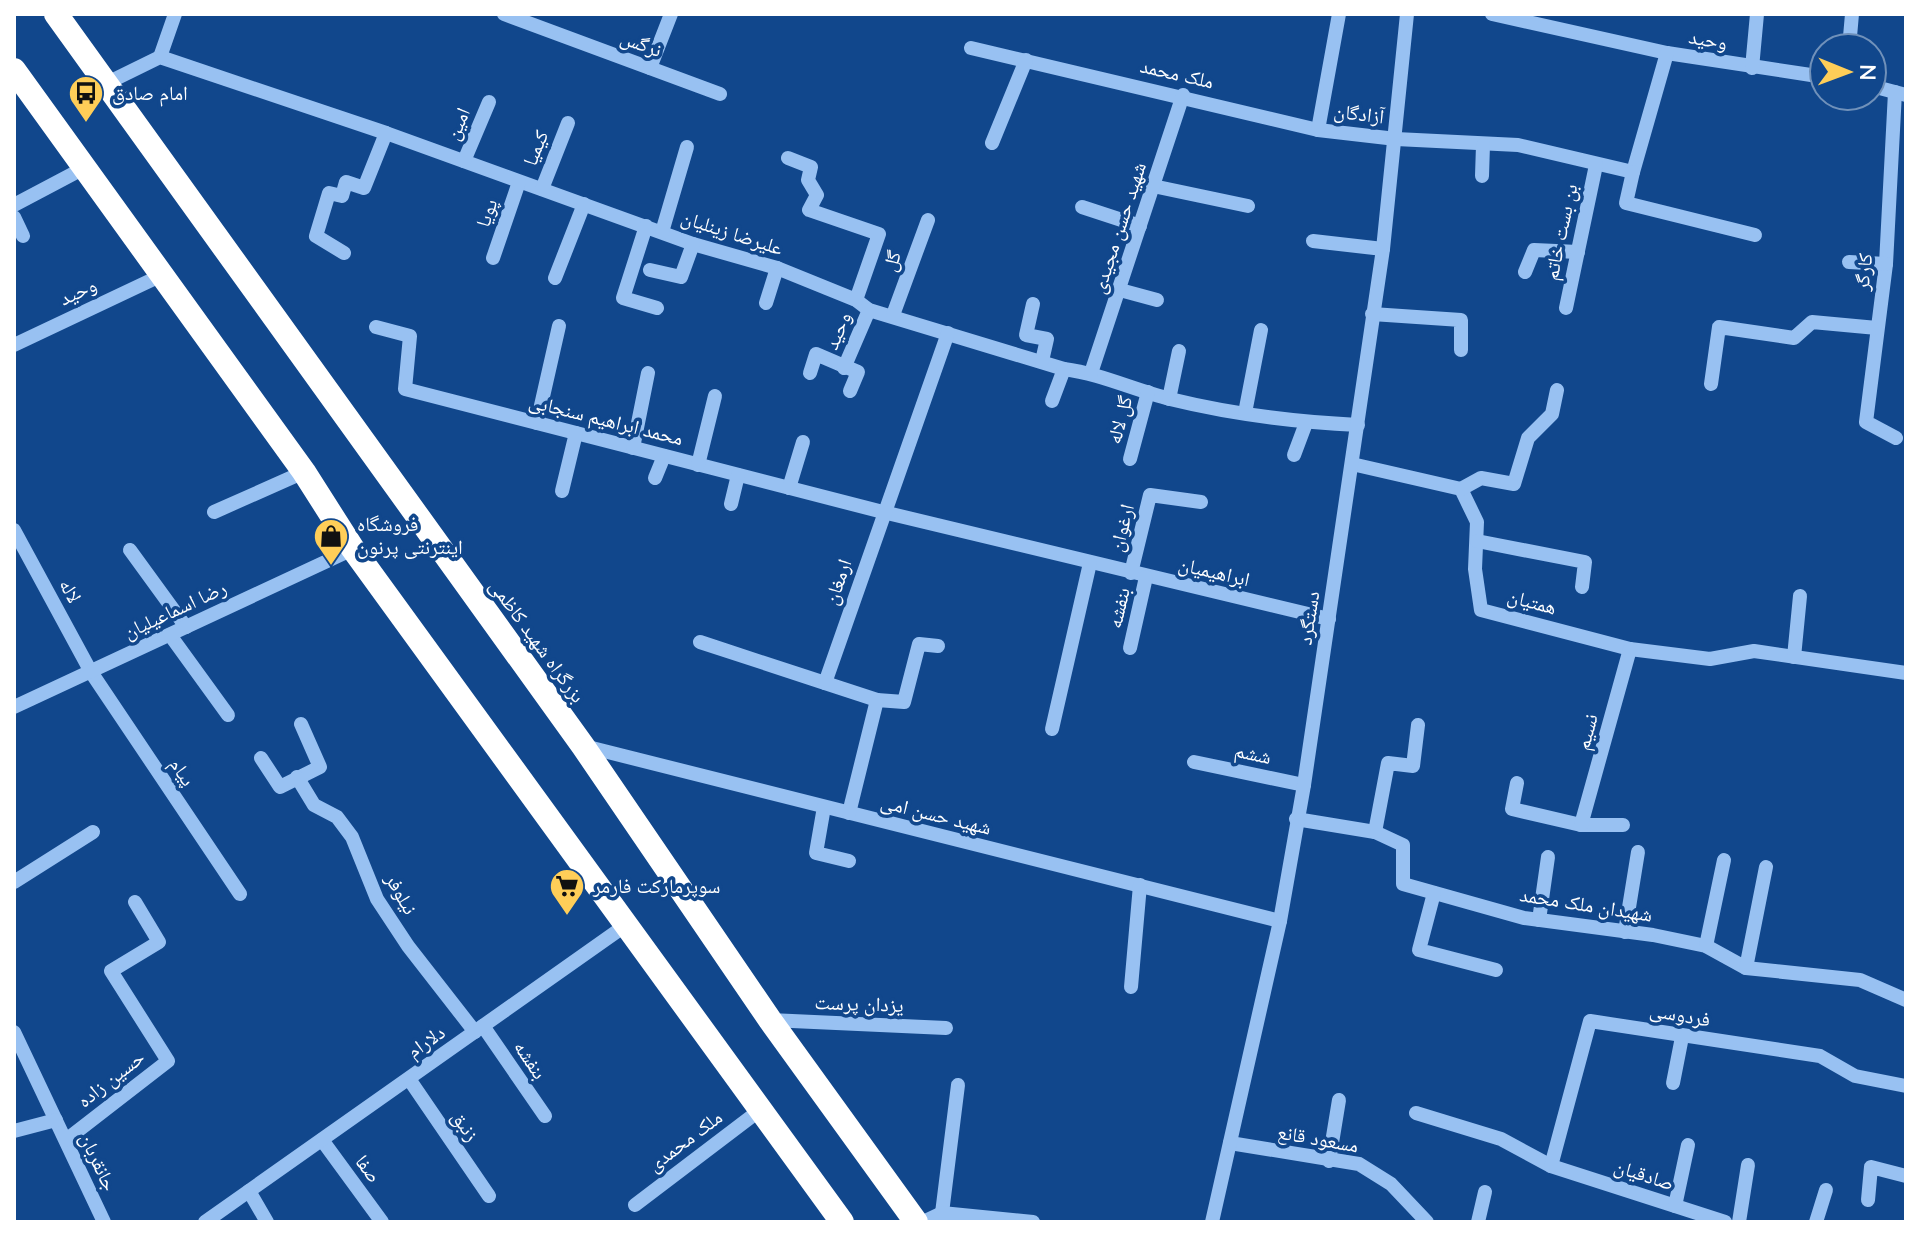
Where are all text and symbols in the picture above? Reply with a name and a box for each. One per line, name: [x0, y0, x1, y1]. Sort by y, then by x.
street label: وحید: [1687, 23, 1729, 57]
street label: نرگس: [617, 24, 665, 64]
north arrow: [1808, 32, 1888, 112]
street label: ملک محمد: [1137, 52, 1217, 96]
text: N: [1852, 64, 1882, 81]
bus stop icon: امام صادق: [67, 74, 105, 124]
place label: امام صادق: [112, 80, 188, 107]
street label: آزادگان: [1332, 98, 1387, 131]
street label: امین: [439, 104, 477, 144]
street label: کیمیا: [517, 126, 555, 170]
street label: شهید حسن مجیدی: [1085, 159, 1153, 297]
street label: بن بست خاتم: [1538, 181, 1584, 283]
street label: پویا: [470, 195, 504, 231]
street label: علیرضا زینلیان: [678, 204, 786, 262]
street label: گل: [876, 247, 908, 275]
street label: کارگر: [1849, 252, 1879, 293]
street label: وحید: [55, 272, 101, 312]
street label: وحید: [818, 308, 858, 354]
street label: محمد ابراهیم سنجابی: [526, 388, 686, 452]
street label: گل لاله: [1101, 393, 1139, 447]
street label: ارغوان: [1103, 501, 1141, 555]
place label: فروشگاه اینترنتی پرنون: [357, 511, 463, 561]
shop icon: فروشگاه اینترنتی پرنون: [312, 517, 350, 567]
street label: ابراهیمیان: [1176, 551, 1252, 593]
street label: ارمغان: [818, 556, 858, 608]
street label: لاله: [52, 574, 88, 608]
street label: رضا اسماعیلیان: [119, 574, 231, 646]
street label: بزرگراه شهید کاظمی: [483, 574, 591, 708]
street label: همتیان: [1505, 583, 1559, 621]
street label: بنفشه: [1101, 585, 1137, 631]
street label: دستگرد: [1291, 589, 1327, 647]
street label: نسیم: [1569, 711, 1605, 753]
street label: ششم: [1232, 737, 1274, 771]
street label: پیام: [163, 752, 201, 792]
street label: شهید حسن امی: [878, 788, 994, 842]
supermarket icon: سوپرمارکت فارمر: [548, 867, 586, 917]
street label: نیلوفر: [378, 868, 423, 920]
place label: سوپرمارکت فارمر: [592, 873, 721, 900]
street label: شهیدان ملک محمد: [1518, 881, 1654, 929]
street label: یزدان پرست: [814, 989, 904, 1019]
street label: فردوسی: [1648, 996, 1712, 1034]
street label: دلارام: [402, 1019, 450, 1065]
street label: بنفشه: [507, 1035, 553, 1085]
street label: حسین زاده: [72, 1044, 151, 1114]
street label: ملک محمدی: [642, 1104, 728, 1178]
street label: زنبق: [445, 1105, 485, 1147]
street label: مسعود قانع: [1275, 1119, 1361, 1159]
street label: جانقربان: [73, 1128, 123, 1196]
street label: صفا: [349, 1150, 387, 1188]
street label: صادقیان: [1611, 1153, 1677, 1197]

